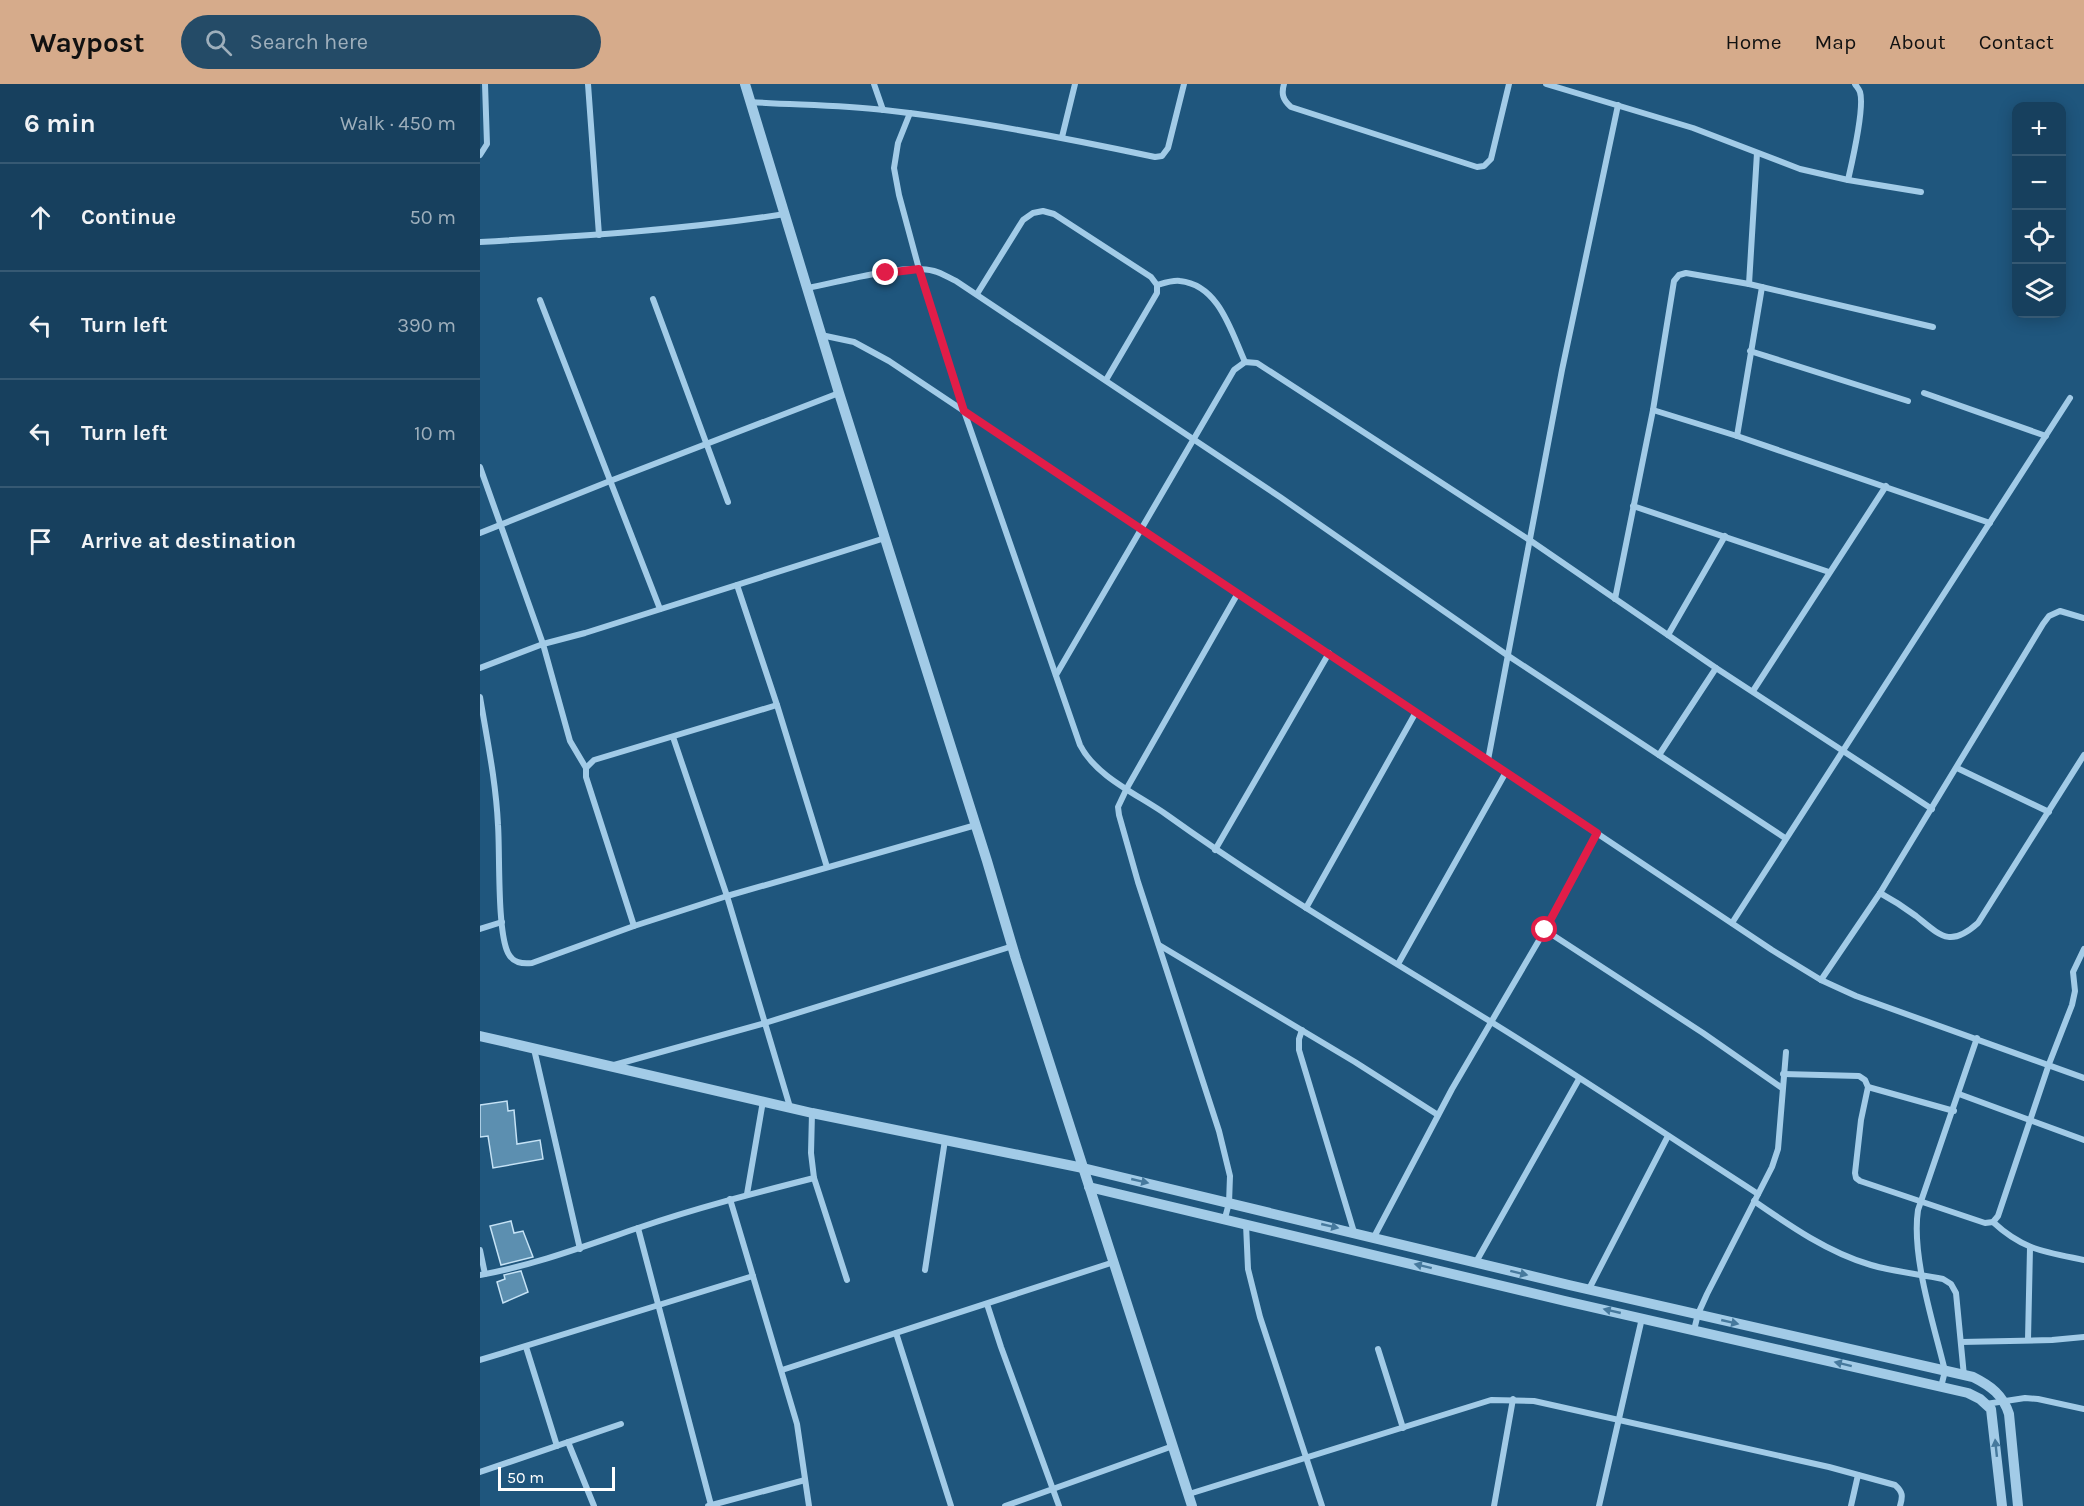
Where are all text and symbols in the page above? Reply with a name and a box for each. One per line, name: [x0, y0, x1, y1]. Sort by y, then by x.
search box: [181, 15, 601, 69]
text: Waypost: [30, 26, 145, 59]
icon: search: [202, 26, 235, 59]
text: Search here: [250, 29, 368, 55]
text: Home: [1726, 30, 1782, 54]
text: Map: [1815, 30, 1856, 54]
text: About: [1889, 30, 1946, 54]
text: Contact: [1979, 30, 2054, 54]
map controls: [2012, 102, 2066, 318]
button: +: [2012, 102, 2066, 156]
text: 6 min: [24, 108, 96, 139]
text: Walk · 450 m: [340, 112, 456, 135]
button: −: [2012, 156, 2066, 210]
icon: ahead: [24, 201, 57, 234]
text: Continue: [81, 204, 176, 230]
text: 50 m: [409, 206, 456, 229]
button: locate: [2012, 210, 2066, 264]
route end: [872, 259, 898, 285]
button: layers: [2012, 264, 2066, 318]
icon: left: [24, 309, 57, 342]
text: Turn left: [81, 312, 168, 338]
text: 390 m: [397, 314, 456, 337]
icon: left: [24, 417, 57, 450]
text: Turn left: [81, 420, 168, 446]
text: 10 m: [414, 422, 456, 445]
icon: arrive: [24, 525, 57, 558]
text: Arrive at destination: [81, 528, 296, 554]
route start: [1531, 916, 1557, 942]
one-way arrow: [1131, 1177, 1149, 1187]
one-way arrow: [1321, 1222, 1339, 1232]
one-way arrow: [1414, 1260, 1432, 1270]
one-way arrow: [1510, 1268, 1529, 1278]
one-way arrow: [1603, 1306, 1622, 1316]
one-way arrow: [1720, 1317, 1739, 1327]
one-way arrow: [1834, 1359, 1853, 1369]
one-way arrow: [1991, 1438, 2001, 1457]
scale bar: [498, 1464, 615, 1492]
text: 50 m: [507, 1468, 544, 1487]

